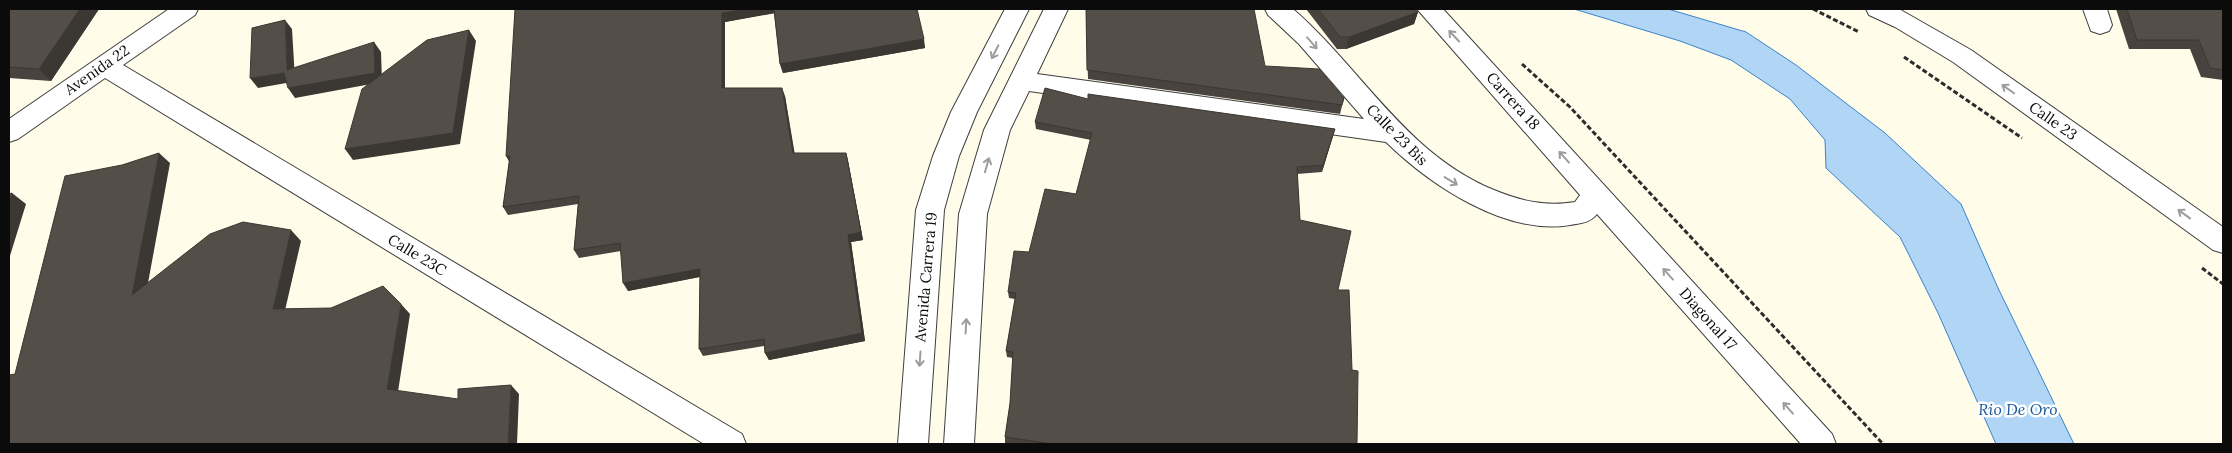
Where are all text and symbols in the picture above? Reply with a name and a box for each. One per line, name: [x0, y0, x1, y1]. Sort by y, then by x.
one-way arrow: [1448, 30, 1460, 43]
one-way arrow: [1306, 36, 1318, 49]
street label: Avenida 22: [60, 40, 133, 99]
one-way arrow: [990, 44, 999, 59]
street label: Carrera 18: [1482, 68, 1544, 133]
one-way arrow: [2002, 84, 2016, 94]
street label: Calle 23: [2025, 97, 2081, 144]
street label: Calle 23 Bis: [1363, 100, 1432, 169]
one-way arrow: [1558, 150, 1569, 163]
one-way arrow: [983, 158, 992, 174]
one-way arrow: [1444, 177, 1458, 187]
one-way arrow: [2177, 209, 2191, 219]
street label: Avenida Carrera 19: [910, 211, 941, 344]
street label: Calle 23C: [384, 230, 451, 280]
one-way arrow: [1663, 267, 1674, 280]
street label: Diagonal 17: [1675, 284, 1741, 354]
one-way arrow: [962, 318, 971, 334]
one-way arrow: [915, 350, 924, 366]
water label: Rio De Oro: [1978, 399, 2058, 419]
one-way arrow: [1782, 402, 1794, 415]

